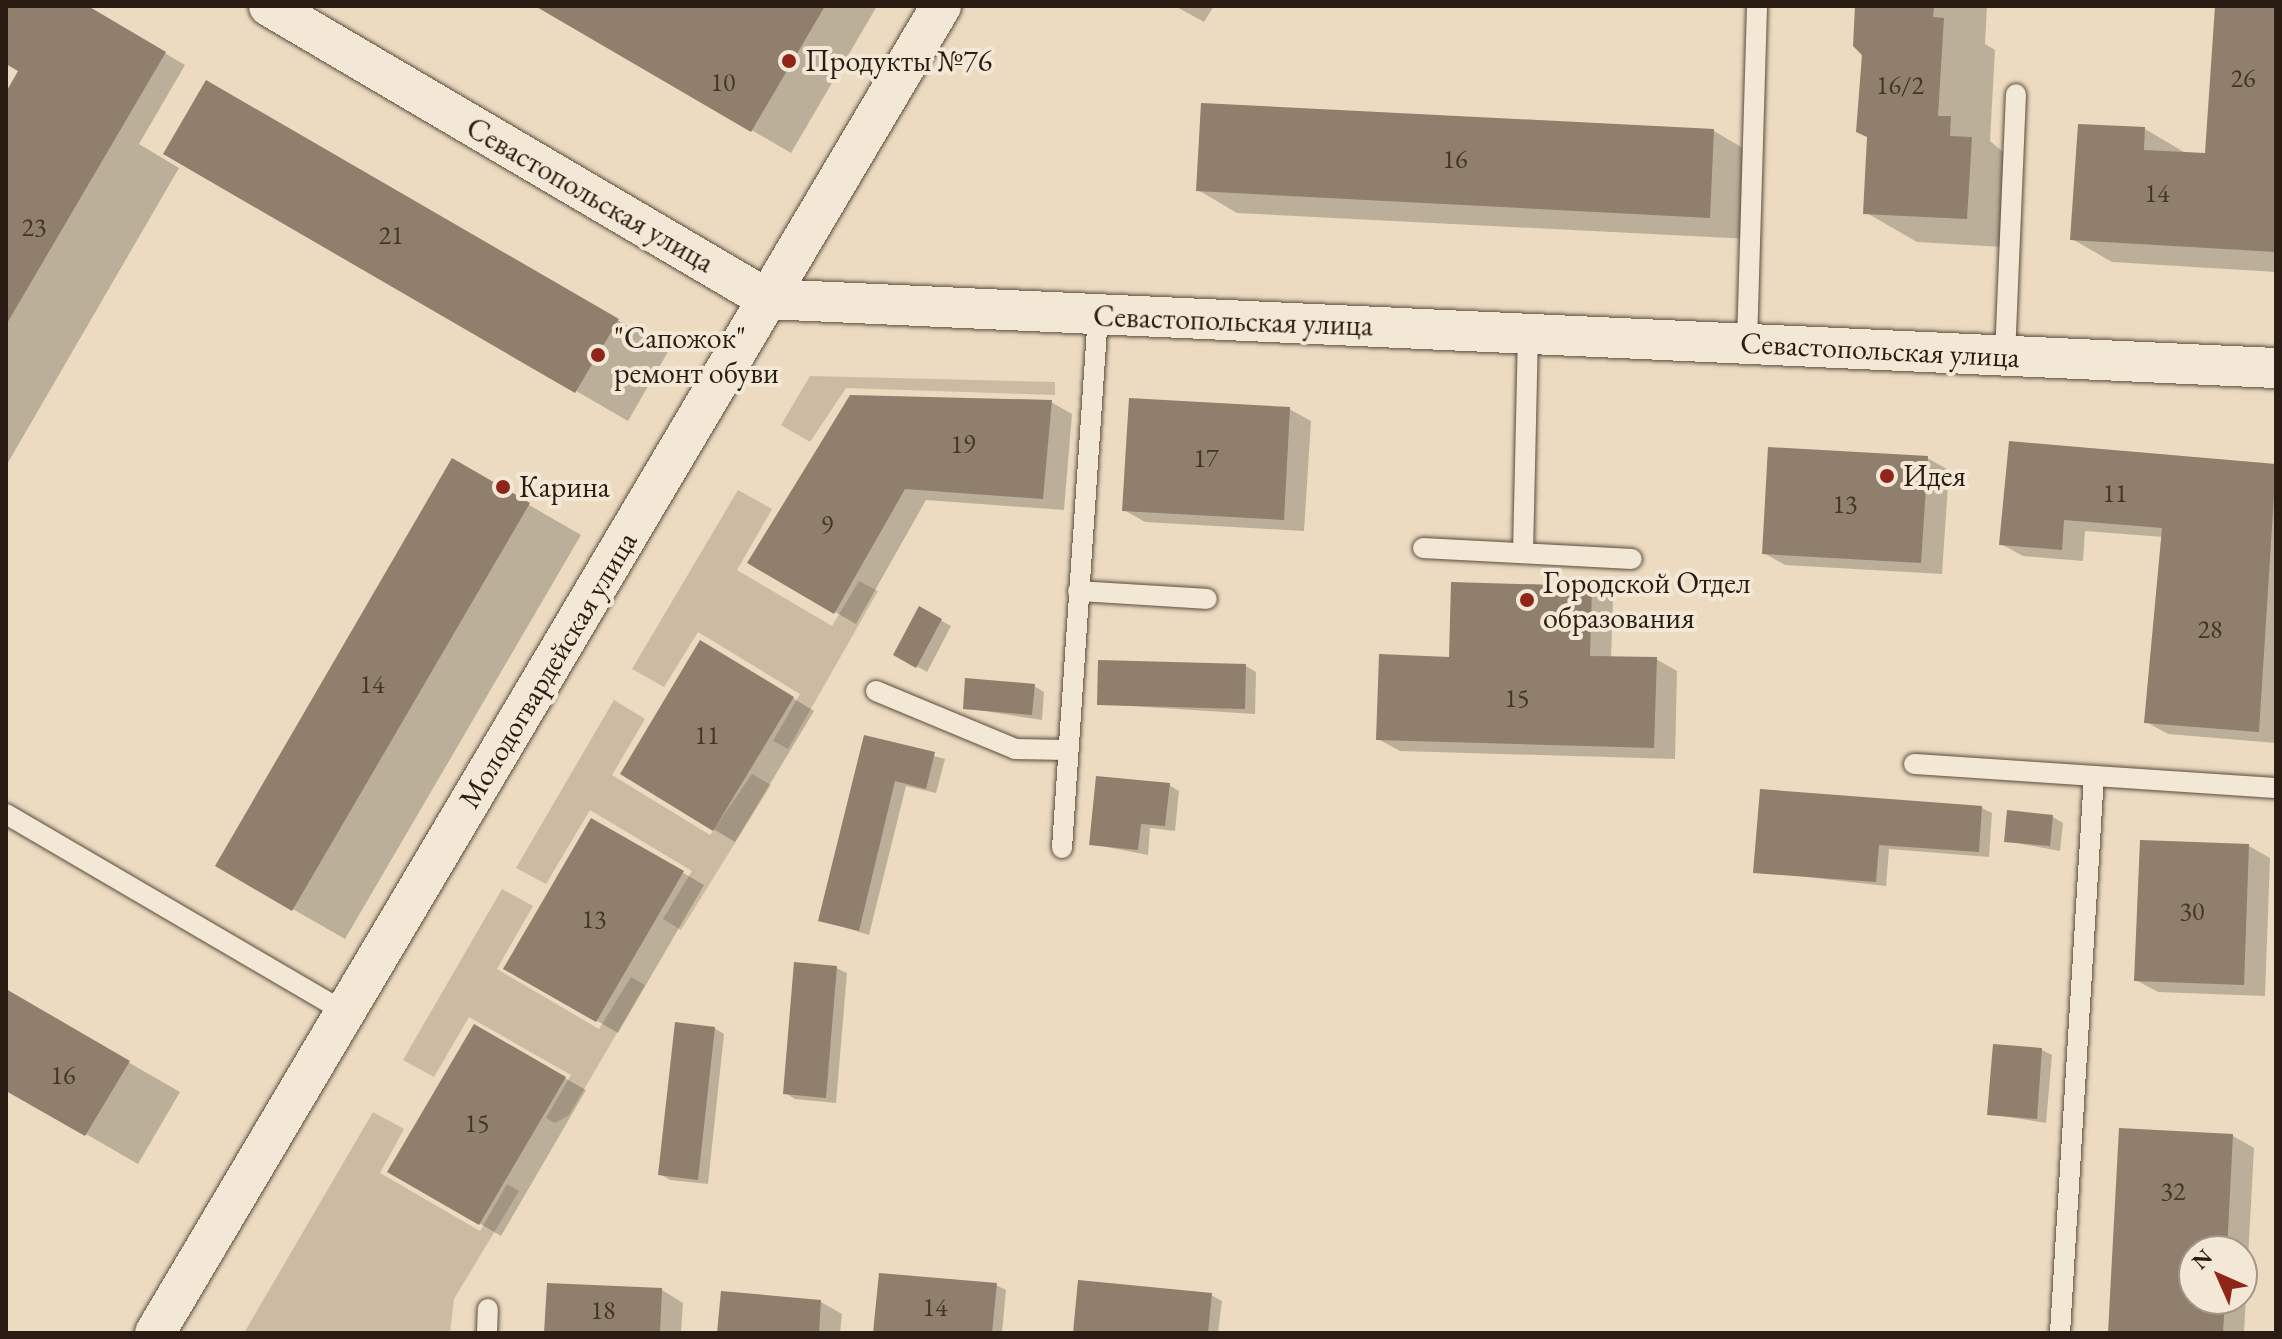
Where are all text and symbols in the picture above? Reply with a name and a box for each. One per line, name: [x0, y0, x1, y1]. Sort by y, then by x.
place label: Продукты №76: [805, 43, 992, 79]
marker: Продукты №76: [780, 52, 798, 70]
house number: 26: [2231, 63, 2255, 95]
house number: 10: [711, 67, 735, 99]
house number: 16/2: [1876, 70, 1924, 102]
street label: Севастопольская улица: [460, 109, 720, 281]
house number: 16: [1443, 144, 1467, 176]
house number: 14: [2145, 178, 2169, 210]
house number: 23: [22, 212, 46, 244]
house number: 21: [379, 220, 403, 252]
street label: Севастопольская улица: [1093, 298, 1373, 344]
place label: "Сапожок" ремонт обуви: [614, 320, 779, 390]
street label: Севастопольская улица: [1739, 325, 2021, 375]
marker: "Сапожок" ремонт обуви: [589, 346, 607, 364]
house number: 19: [951, 429, 975, 461]
house number: 17: [1194, 443, 1218, 475]
place label: Идея: [1903, 458, 1966, 494]
marker: Идея: [1878, 467, 1896, 485]
place label: Карина: [519, 469, 610, 505]
marker: Карина: [494, 478, 512, 496]
house number: 11: [2103, 478, 2127, 510]
house number: 13: [1833, 489, 1857, 521]
house number: 9: [821, 510, 833, 542]
street label: Молодогвардейская улица: [451, 525, 645, 815]
place label: Городской Отдел образования: [1543, 565, 1750, 636]
marker: Городской Отдел образования: [1518, 591, 1536, 609]
house number: 28: [2198, 614, 2222, 646]
house number: 14: [360, 669, 384, 701]
house number: 15: [1505, 683, 1529, 715]
house number: 11: [695, 720, 719, 752]
house number: 30: [2180, 896, 2204, 928]
house number: 13: [582, 904, 606, 936]
house number: 16: [51, 1060, 75, 1092]
house number: 15: [465, 1108, 489, 1140]
house number: 32: [2161, 1176, 2185, 1208]
north arrow: [2178, 1235, 2258, 1315]
text: N: [2186, 1243, 2219, 1276]
house number: 14: [923, 1292, 947, 1324]
house number: 18: [591, 1295, 615, 1327]

